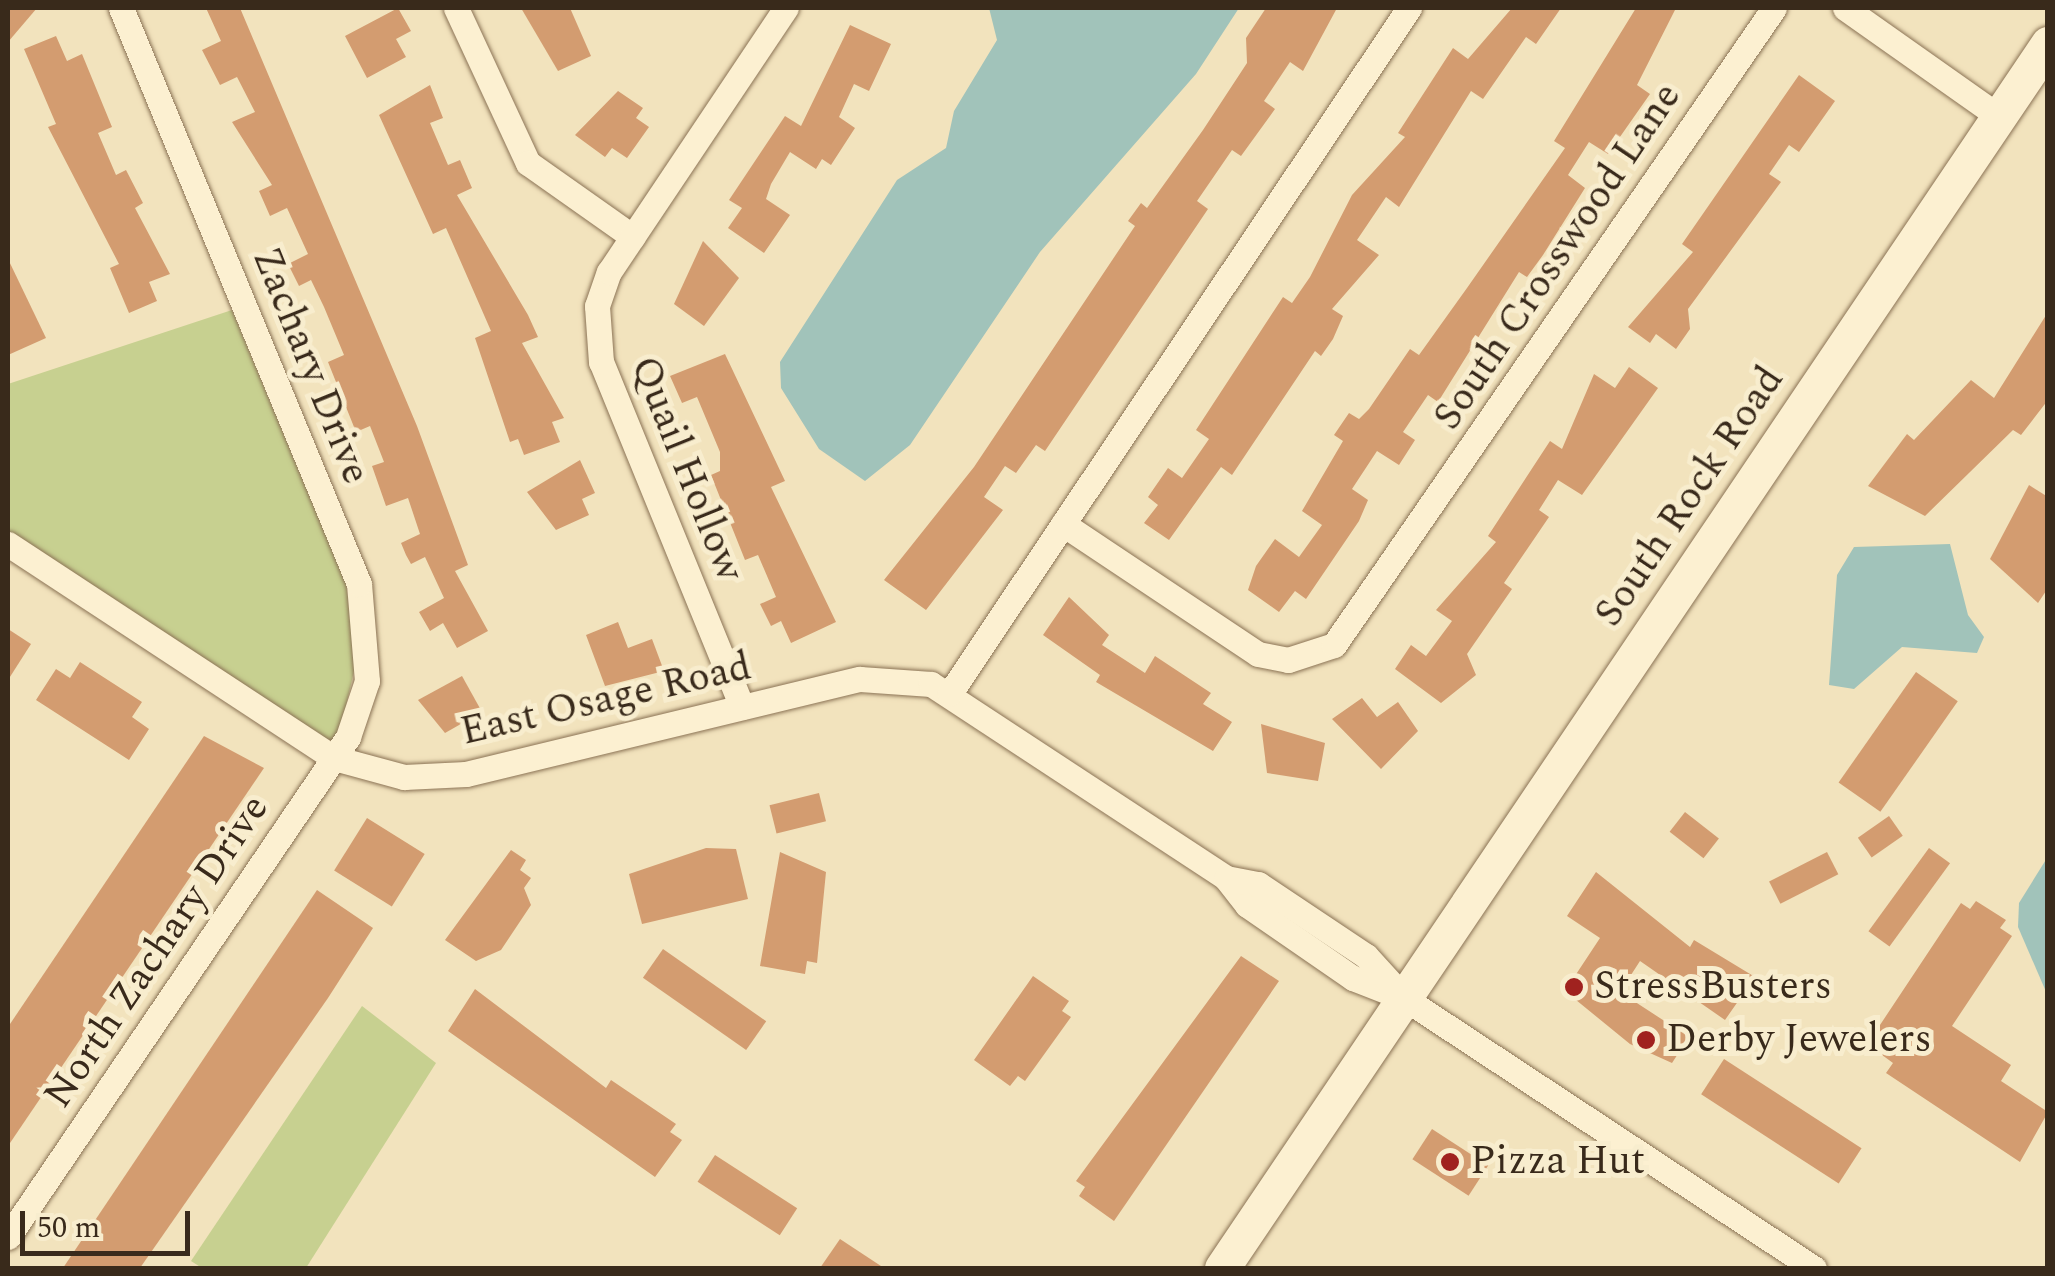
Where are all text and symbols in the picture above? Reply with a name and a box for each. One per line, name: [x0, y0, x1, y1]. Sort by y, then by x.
street label: South Crosswood Lane: [1424, 75, 1692, 439]
street label: Zachary Drive: [241, 241, 379, 491]
street label: Quail Hollow: [619, 350, 753, 588]
street label: South Rock Road: [1585, 358, 1795, 636]
street label: East Osage Road: [456, 643, 756, 757]
street label: North Zachary Drive: [34, 786, 280, 1118]
place label: StressBusters: [1594, 963, 1832, 1011]
marker: StressBusters: [1563, 976, 1585, 998]
place label: Derby Jewelers: [1666, 1016, 1932, 1064]
marker: Derby Jewelers: [1635, 1029, 1657, 1051]
place label: Pizza Hut: [1470, 1138, 1645, 1186]
marker: Pizza Hut: [1439, 1151, 1461, 1173]
scale bar: [25, 1191, 195, 1253]
text: 50 m: [37, 1205, 100, 1251]

